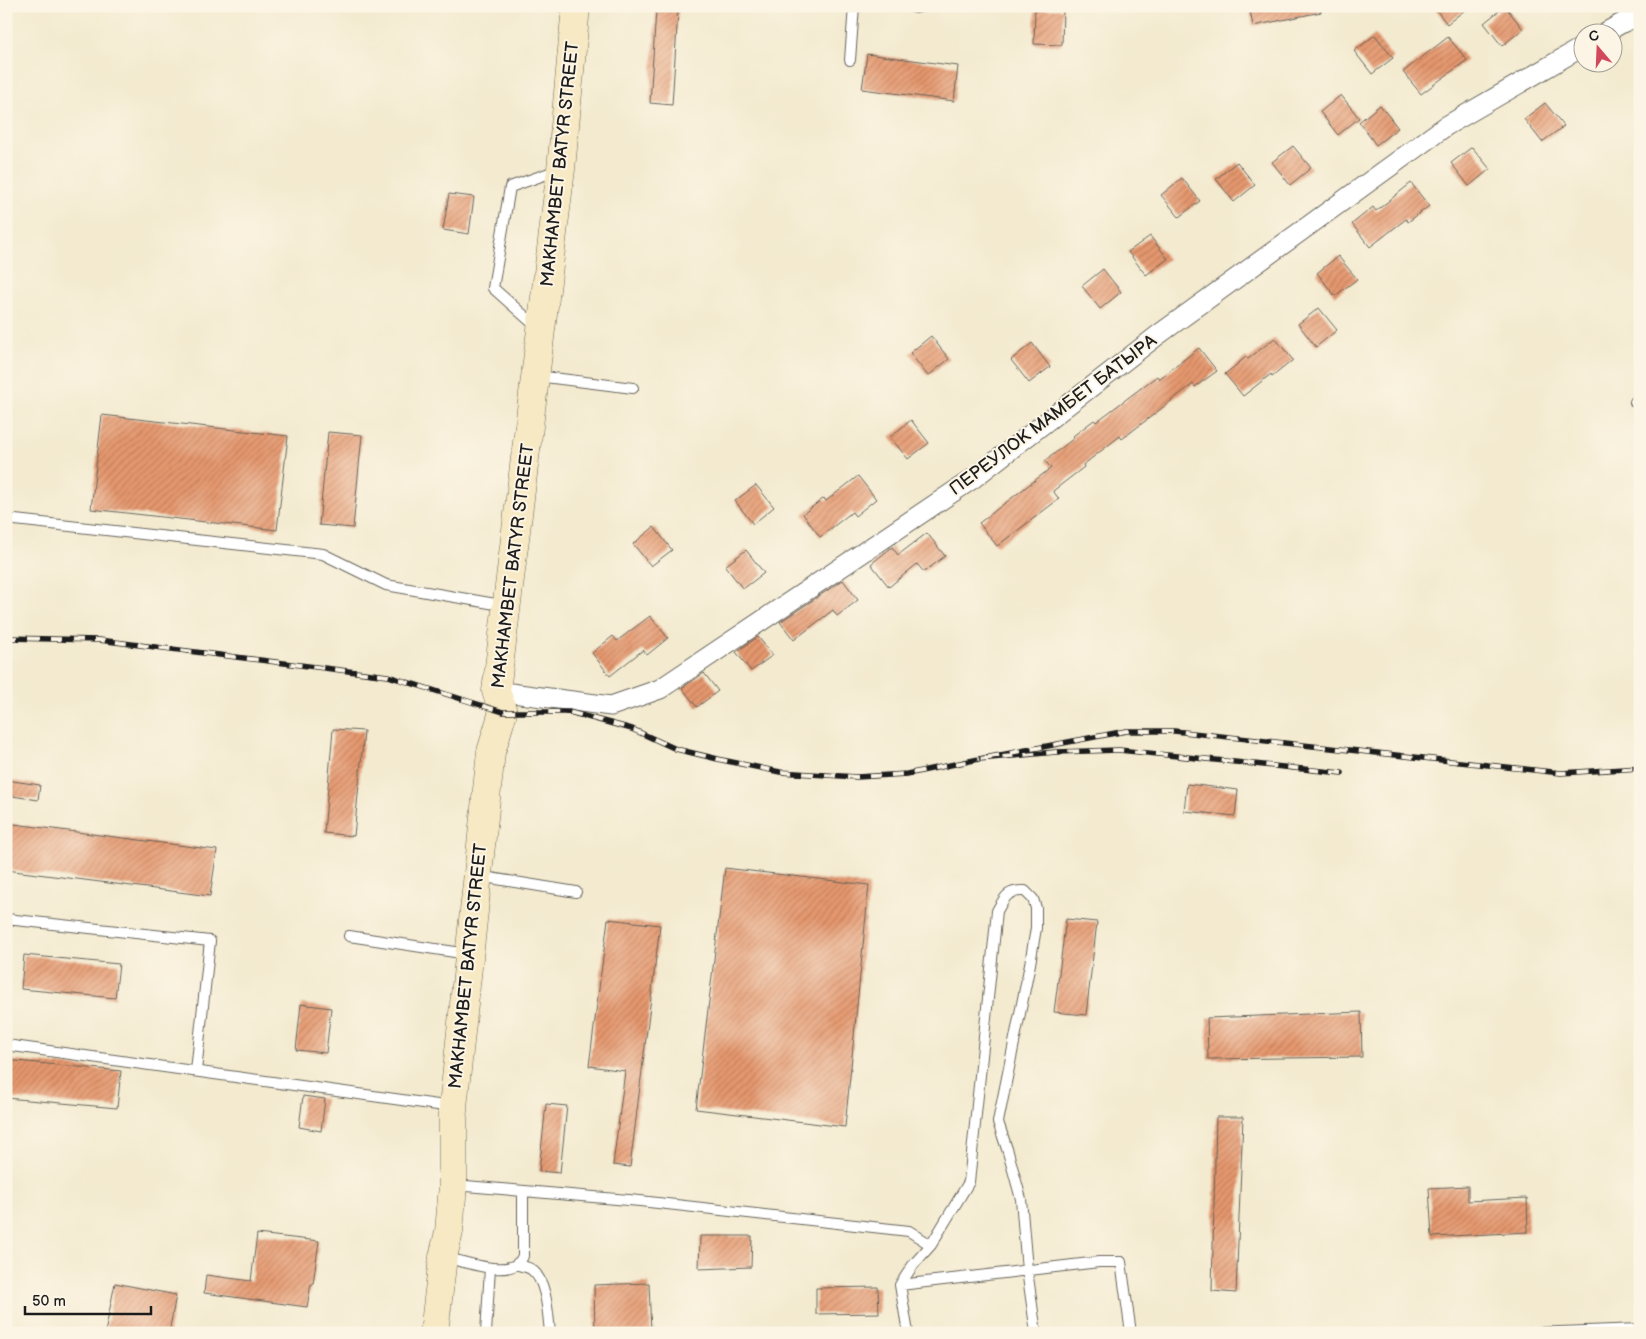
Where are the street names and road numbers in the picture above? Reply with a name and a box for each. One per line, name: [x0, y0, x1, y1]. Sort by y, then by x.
street label: MAKHAMBET BATYR STREET: [537, 40, 583, 288]
street label: ПЕРЕУЛОК МАМБЕТ БАТЫРА: [945, 330, 1161, 500]
street label: MAKHAMBET BATYR STREET: [488, 442, 538, 690]
street label: MAKHAMBET BATYR STREET: [445, 842, 491, 1090]

